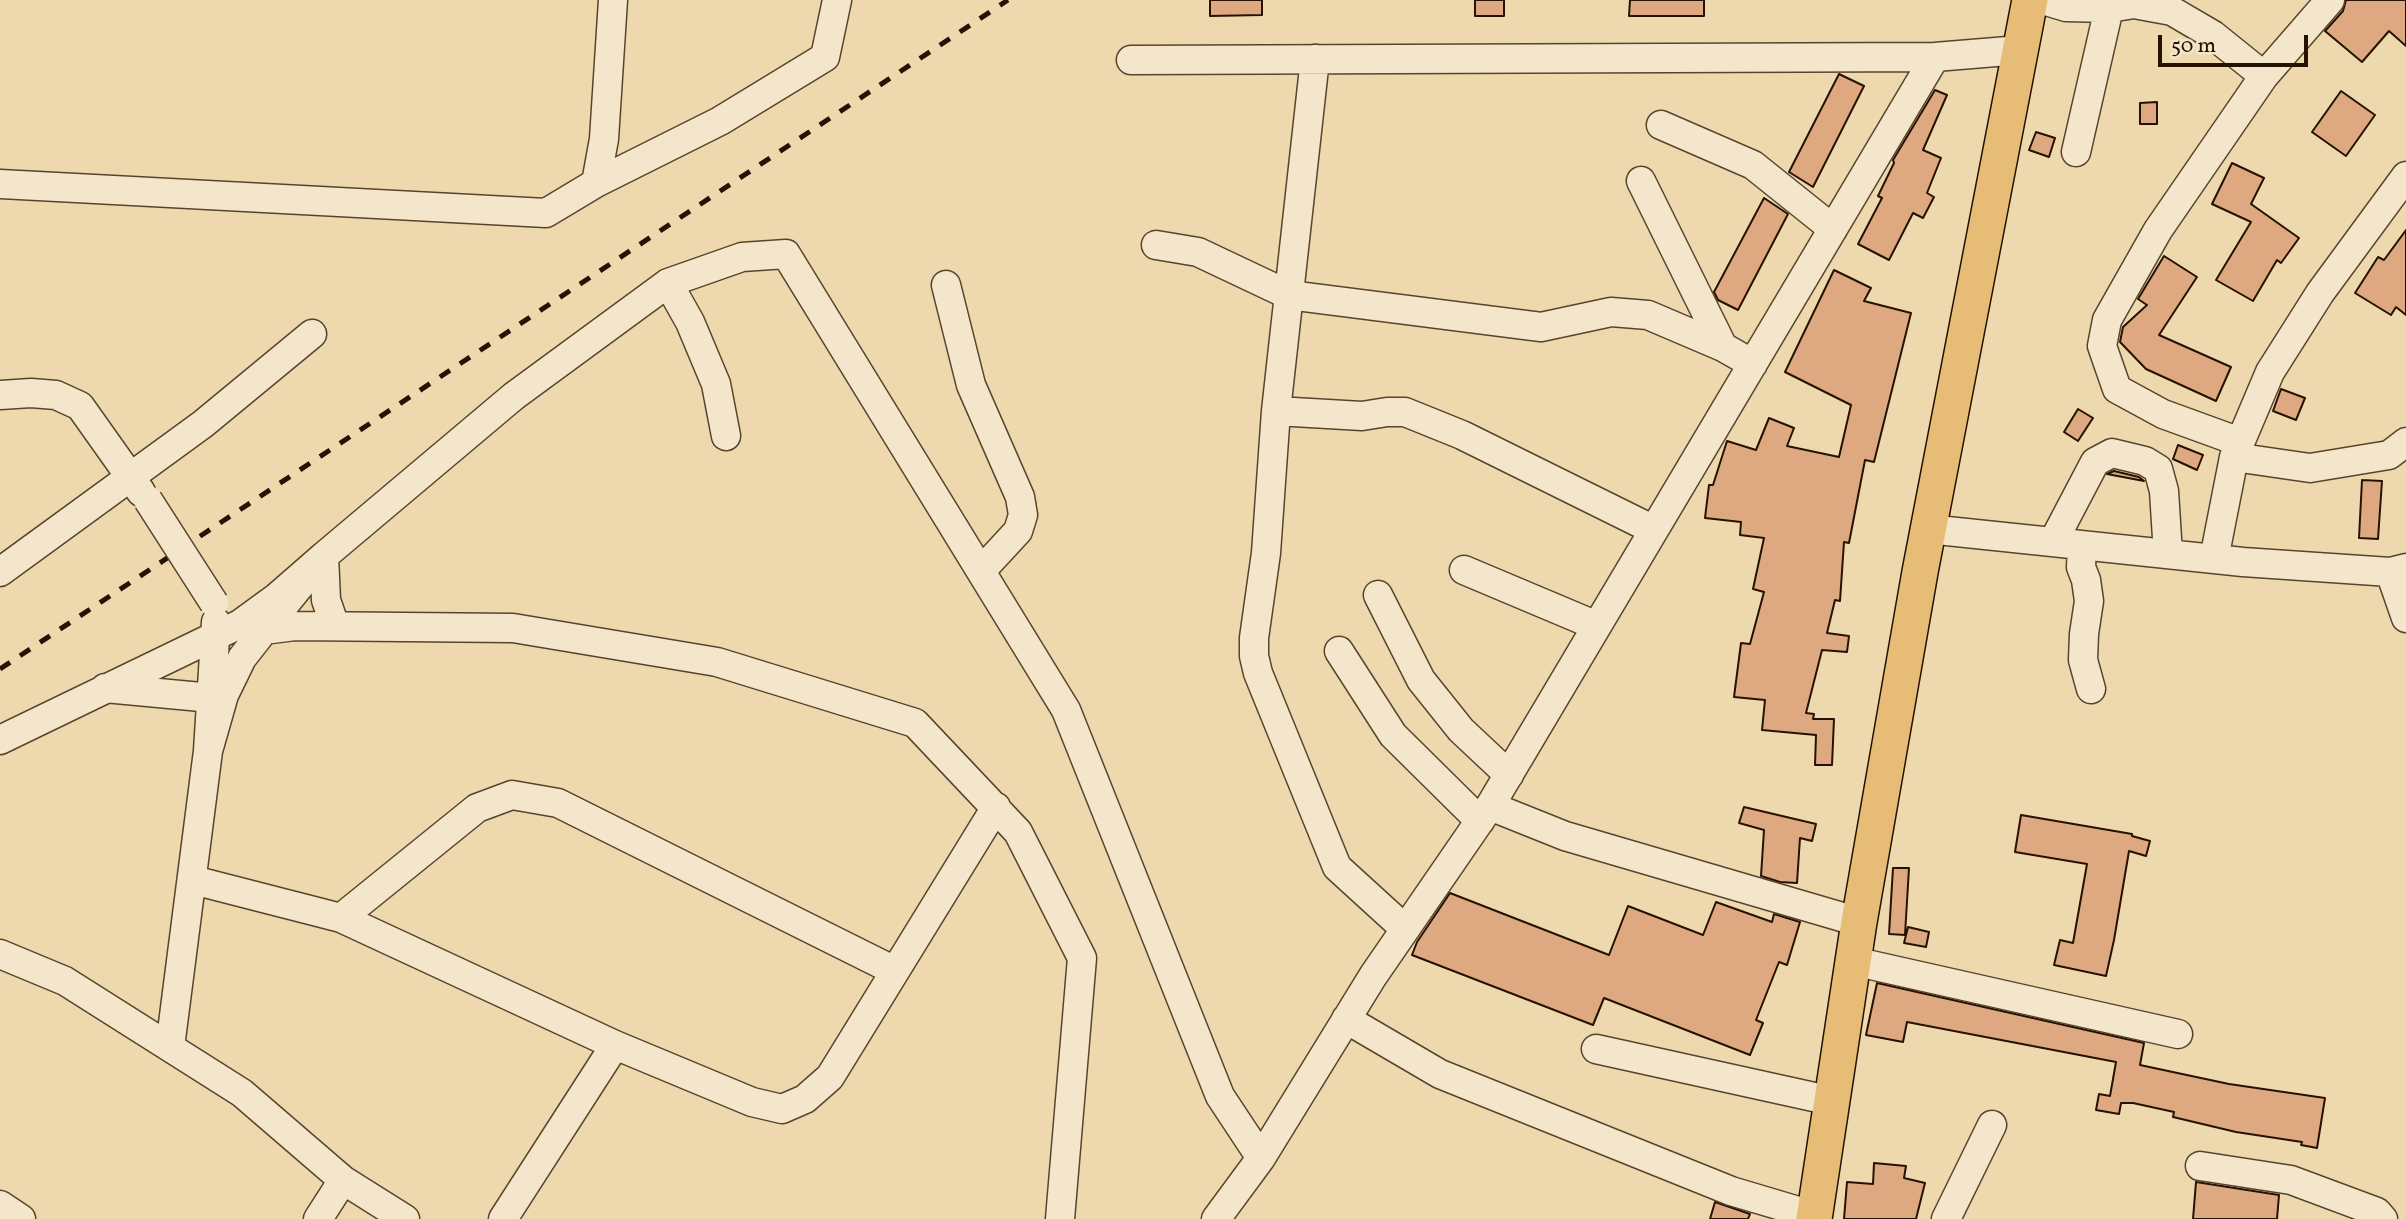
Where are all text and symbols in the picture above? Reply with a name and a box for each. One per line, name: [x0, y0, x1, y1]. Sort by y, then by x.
scale bar: [2161, 21, 2312, 65]
text: 50 m: [2171, 32, 2216, 61]

